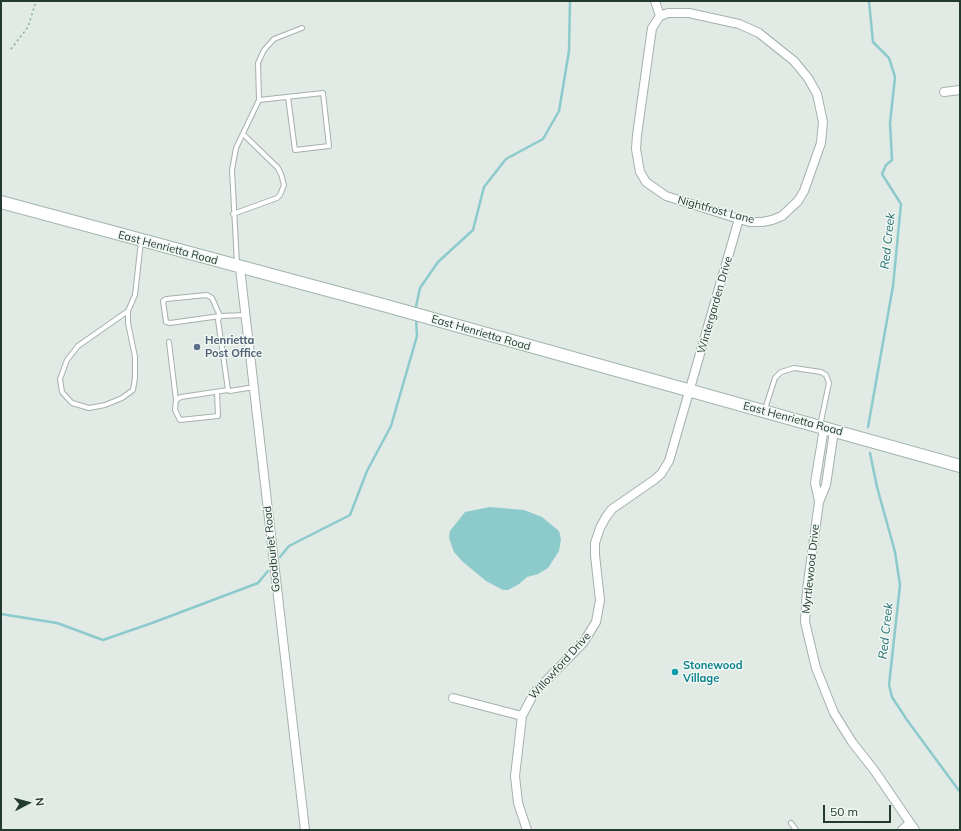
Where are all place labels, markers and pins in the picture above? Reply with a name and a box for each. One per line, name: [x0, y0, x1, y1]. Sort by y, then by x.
place label: Henrietta Post Office: [205, 334, 262, 360]
marker: Henrietta Post Office: [192, 342, 202, 352]
place label: Stonewood Village: [683, 659, 743, 685]
marker: Stonewood Village: [670, 667, 680, 677]

